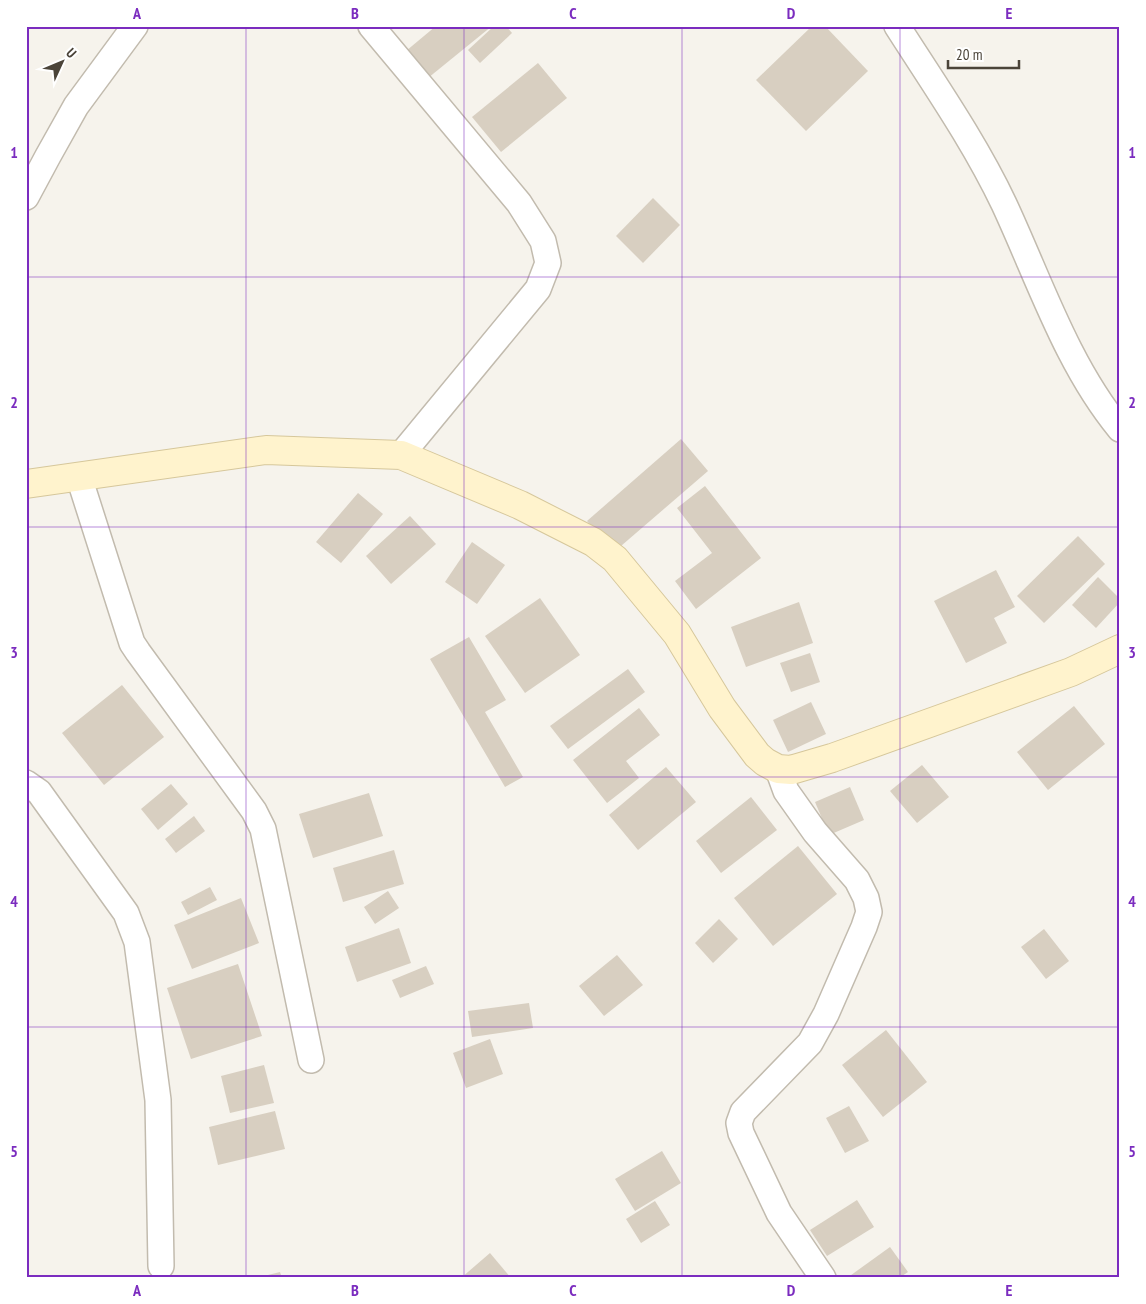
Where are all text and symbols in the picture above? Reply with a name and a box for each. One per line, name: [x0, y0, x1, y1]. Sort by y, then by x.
text: A: [132, 3, 142, 23]
text: B: [351, 3, 359, 23]
text: C: [569, 3, 577, 23]
text: D: [787, 3, 796, 23]
text: E: [1006, 3, 1013, 23]
north arrow: [38, 38, 88, 88]
scale bar: [948, 38, 1020, 70]
text: U: [62, 44, 80, 62]
text: 20 m: [956, 45, 982, 64]
text: 1: [10, 142, 18, 162]
text: 1: [1128, 142, 1136, 162]
text: 2: [10, 392, 18, 412]
text: 2: [1128, 392, 1136, 412]
text: 3: [10, 642, 18, 662]
text: 3: [1128, 642, 1136, 662]
text: 4: [10, 891, 18, 911]
text: 4: [1128, 891, 1136, 911]
text: 5: [10, 1141, 18, 1161]
text: 5: [1128, 1141, 1136, 1161]
text: A: [132, 1280, 142, 1300]
text: B: [351, 1280, 359, 1300]
text: C: [569, 1280, 577, 1300]
text: D: [787, 1280, 796, 1300]
text: E: [1006, 1280, 1013, 1300]

